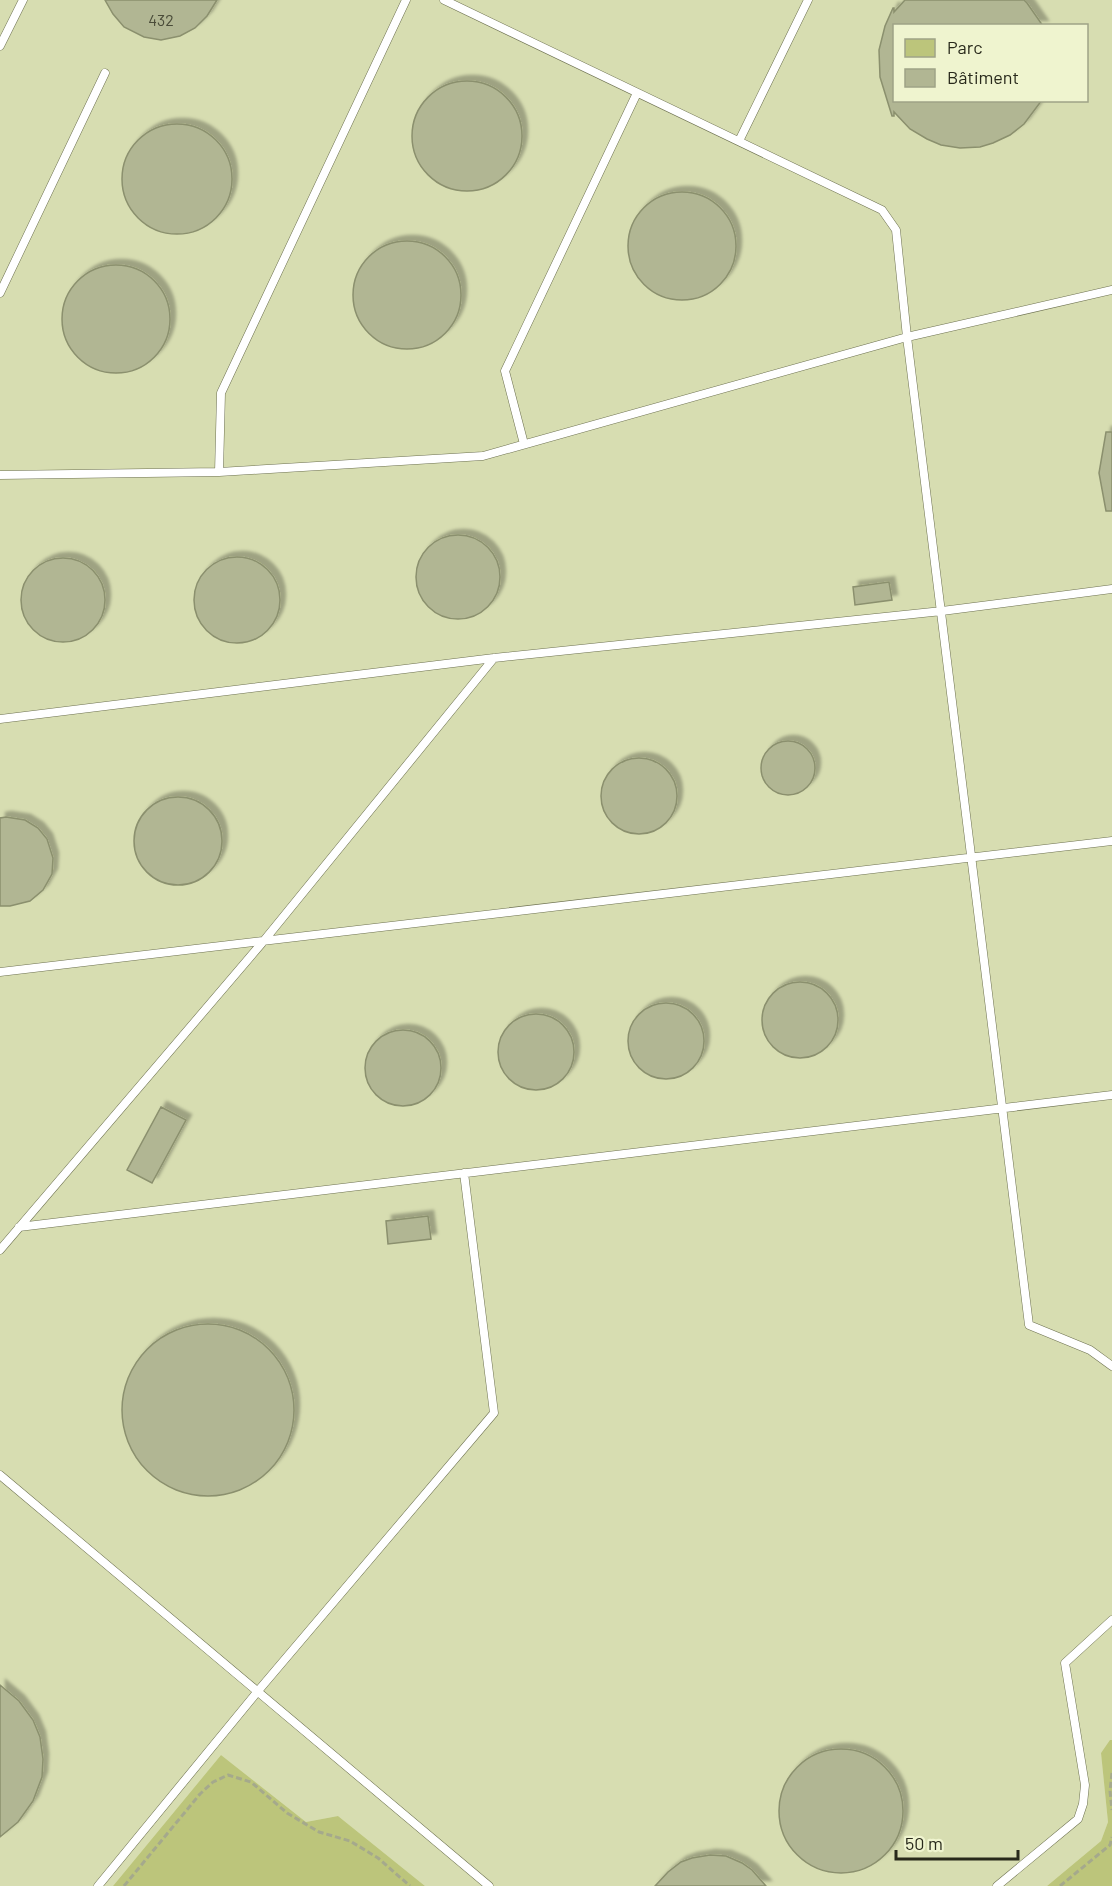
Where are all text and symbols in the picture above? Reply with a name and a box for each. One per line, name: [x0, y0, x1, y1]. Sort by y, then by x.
house number: 432: [148, 10, 174, 29]
legend: [893, 24, 1088, 102]
text: Parc: [947, 36, 983, 58]
text: Bâtiment: [947, 66, 1019, 88]
scale bar: [896, 1823, 1018, 1861]
text: 50 m: [905, 1832, 943, 1854]

